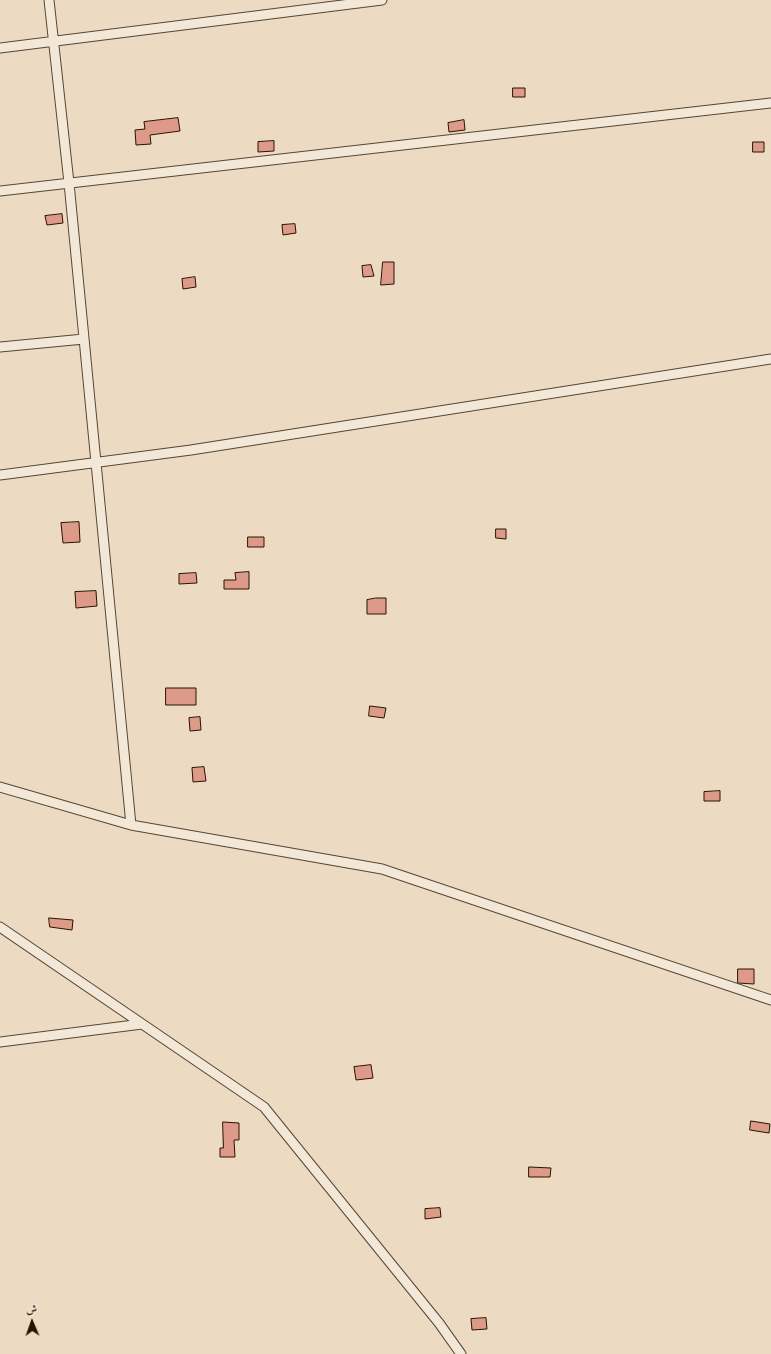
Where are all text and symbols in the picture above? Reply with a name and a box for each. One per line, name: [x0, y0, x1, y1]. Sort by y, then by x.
north arrow: [12, 1302, 52, 1342]
text: ش: [26, 1302, 37, 1317]

